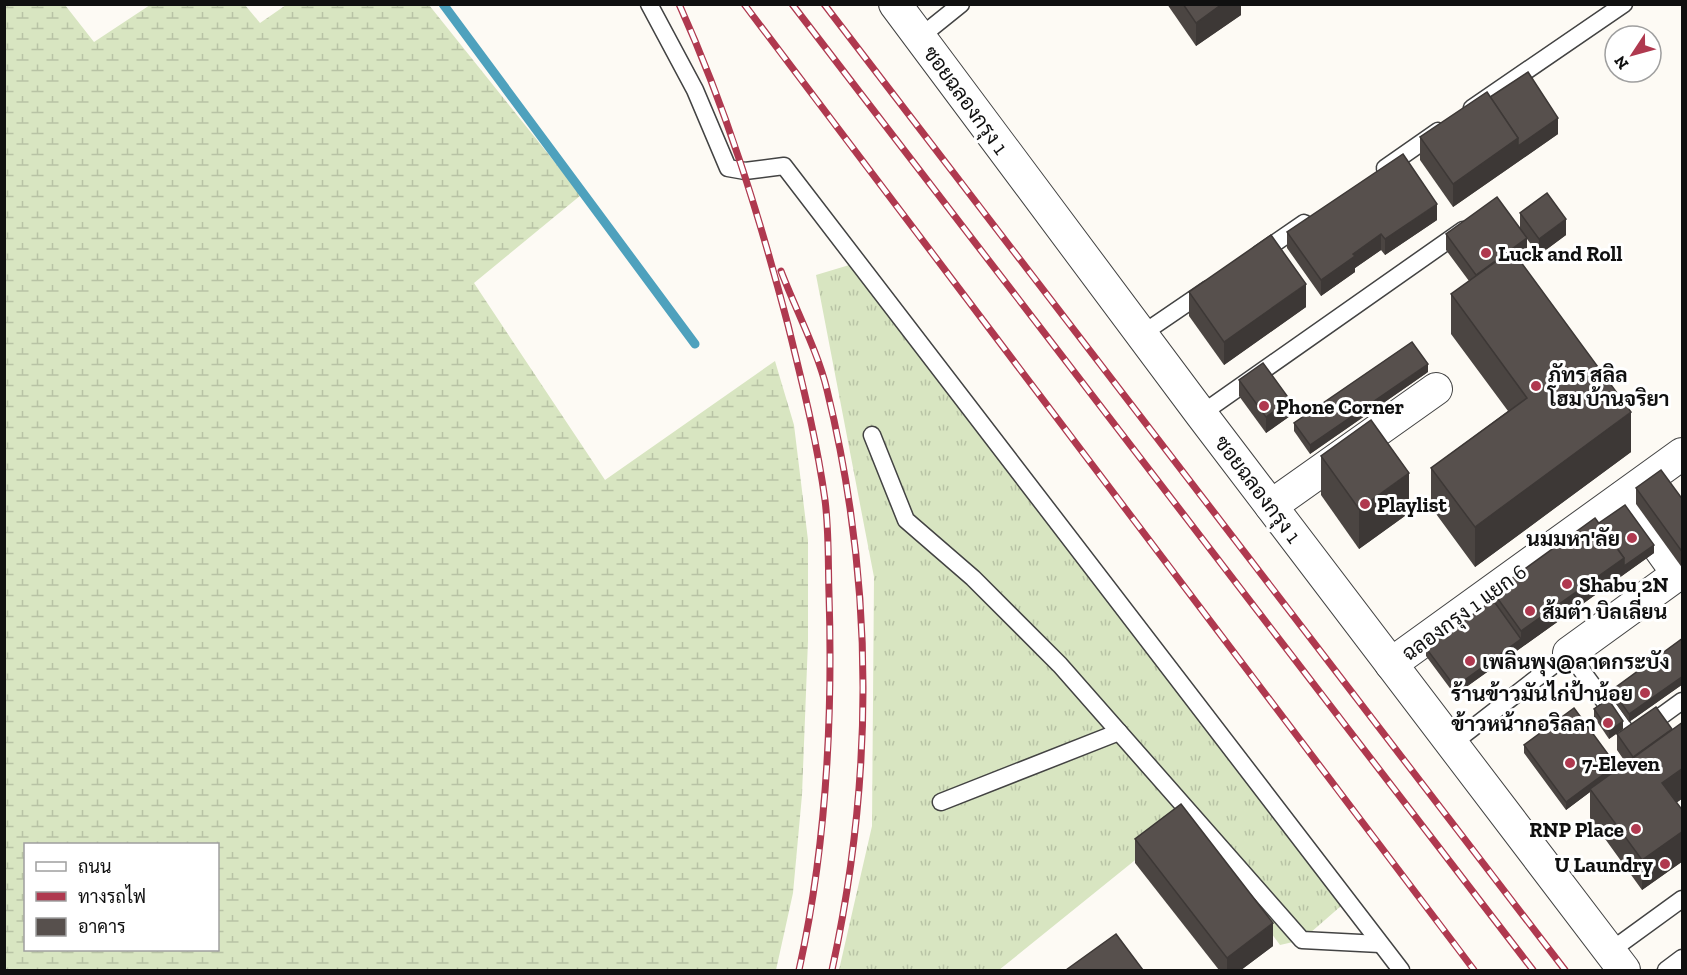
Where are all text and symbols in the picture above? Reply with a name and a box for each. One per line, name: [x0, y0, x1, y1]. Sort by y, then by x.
north arrow: [1603, 24, 1663, 84]
street label: ซอยฉลองกรุง 1: [917, 41, 1014, 160]
text: N: [1610, 52, 1633, 73]
place label: Luck and Roll: [1498, 241, 1622, 266]
marker: Luck and Roll: [1479, 246, 1493, 260]
place label: ภัทร สลิล โฮม บ้านจริยา: [1546, 362, 1670, 411]
marker: ภัทร สลิล โฮม บ้านจริยา: [1529, 379, 1543, 393]
place label: Phone Corner: [1276, 394, 1404, 419]
marker: Phone Corner: [1257, 399, 1271, 413]
street label: ซอยฉลองกรุง 1: [1208, 430, 1306, 549]
place label: Playlist: [1377, 492, 1447, 517]
marker: Playlist: [1358, 497, 1372, 511]
place label: นมมหา'ลัย: [1526, 526, 1620, 551]
marker: นมมหา'ลัย: [1625, 531, 1639, 545]
street label: ฉลองกรุง 1 แยก 6: [1397, 559, 1532, 667]
place label: Shabu 2N: [1579, 572, 1669, 597]
marker: Shabu 2N: [1560, 577, 1574, 591]
place label: ส้มตำ บิลเลี่ยน: [1542, 592, 1667, 624]
marker: ส้มตำ บิลเลี่ยน: [1523, 604, 1537, 618]
place label: เพลินพุง@ลาดกระบัง: [1482, 649, 1670, 677]
marker: เพลินพุง@ลาดกระบัง: [1463, 654, 1477, 668]
place label: ร้านข้าวมันไก่ป้าน้อย: [1451, 680, 1633, 706]
marker: ร้านข้าวมันไก่ป้าน้อย: [1638, 686, 1652, 700]
place label: ข้าวหน้ากอริลลา: [1451, 711, 1596, 736]
marker: ข้าวหน้ากอริลลา: [1601, 716, 1615, 730]
place label: 7-Eleven: [1582, 751, 1661, 776]
marker: 7-Eleven: [1563, 756, 1577, 770]
place label: RNP Place: [1529, 817, 1624, 842]
marker: RNP Place: [1629, 822, 1643, 836]
legend: [24, 843, 219, 951]
place label: U Laundry: [1555, 852, 1653, 877]
text: ถนน: [78, 856, 111, 878]
marker: U Laundry: [1658, 857, 1672, 871]
text: ทางรถไฟ: [78, 884, 146, 908]
text: อาคาร: [78, 916, 126, 938]

